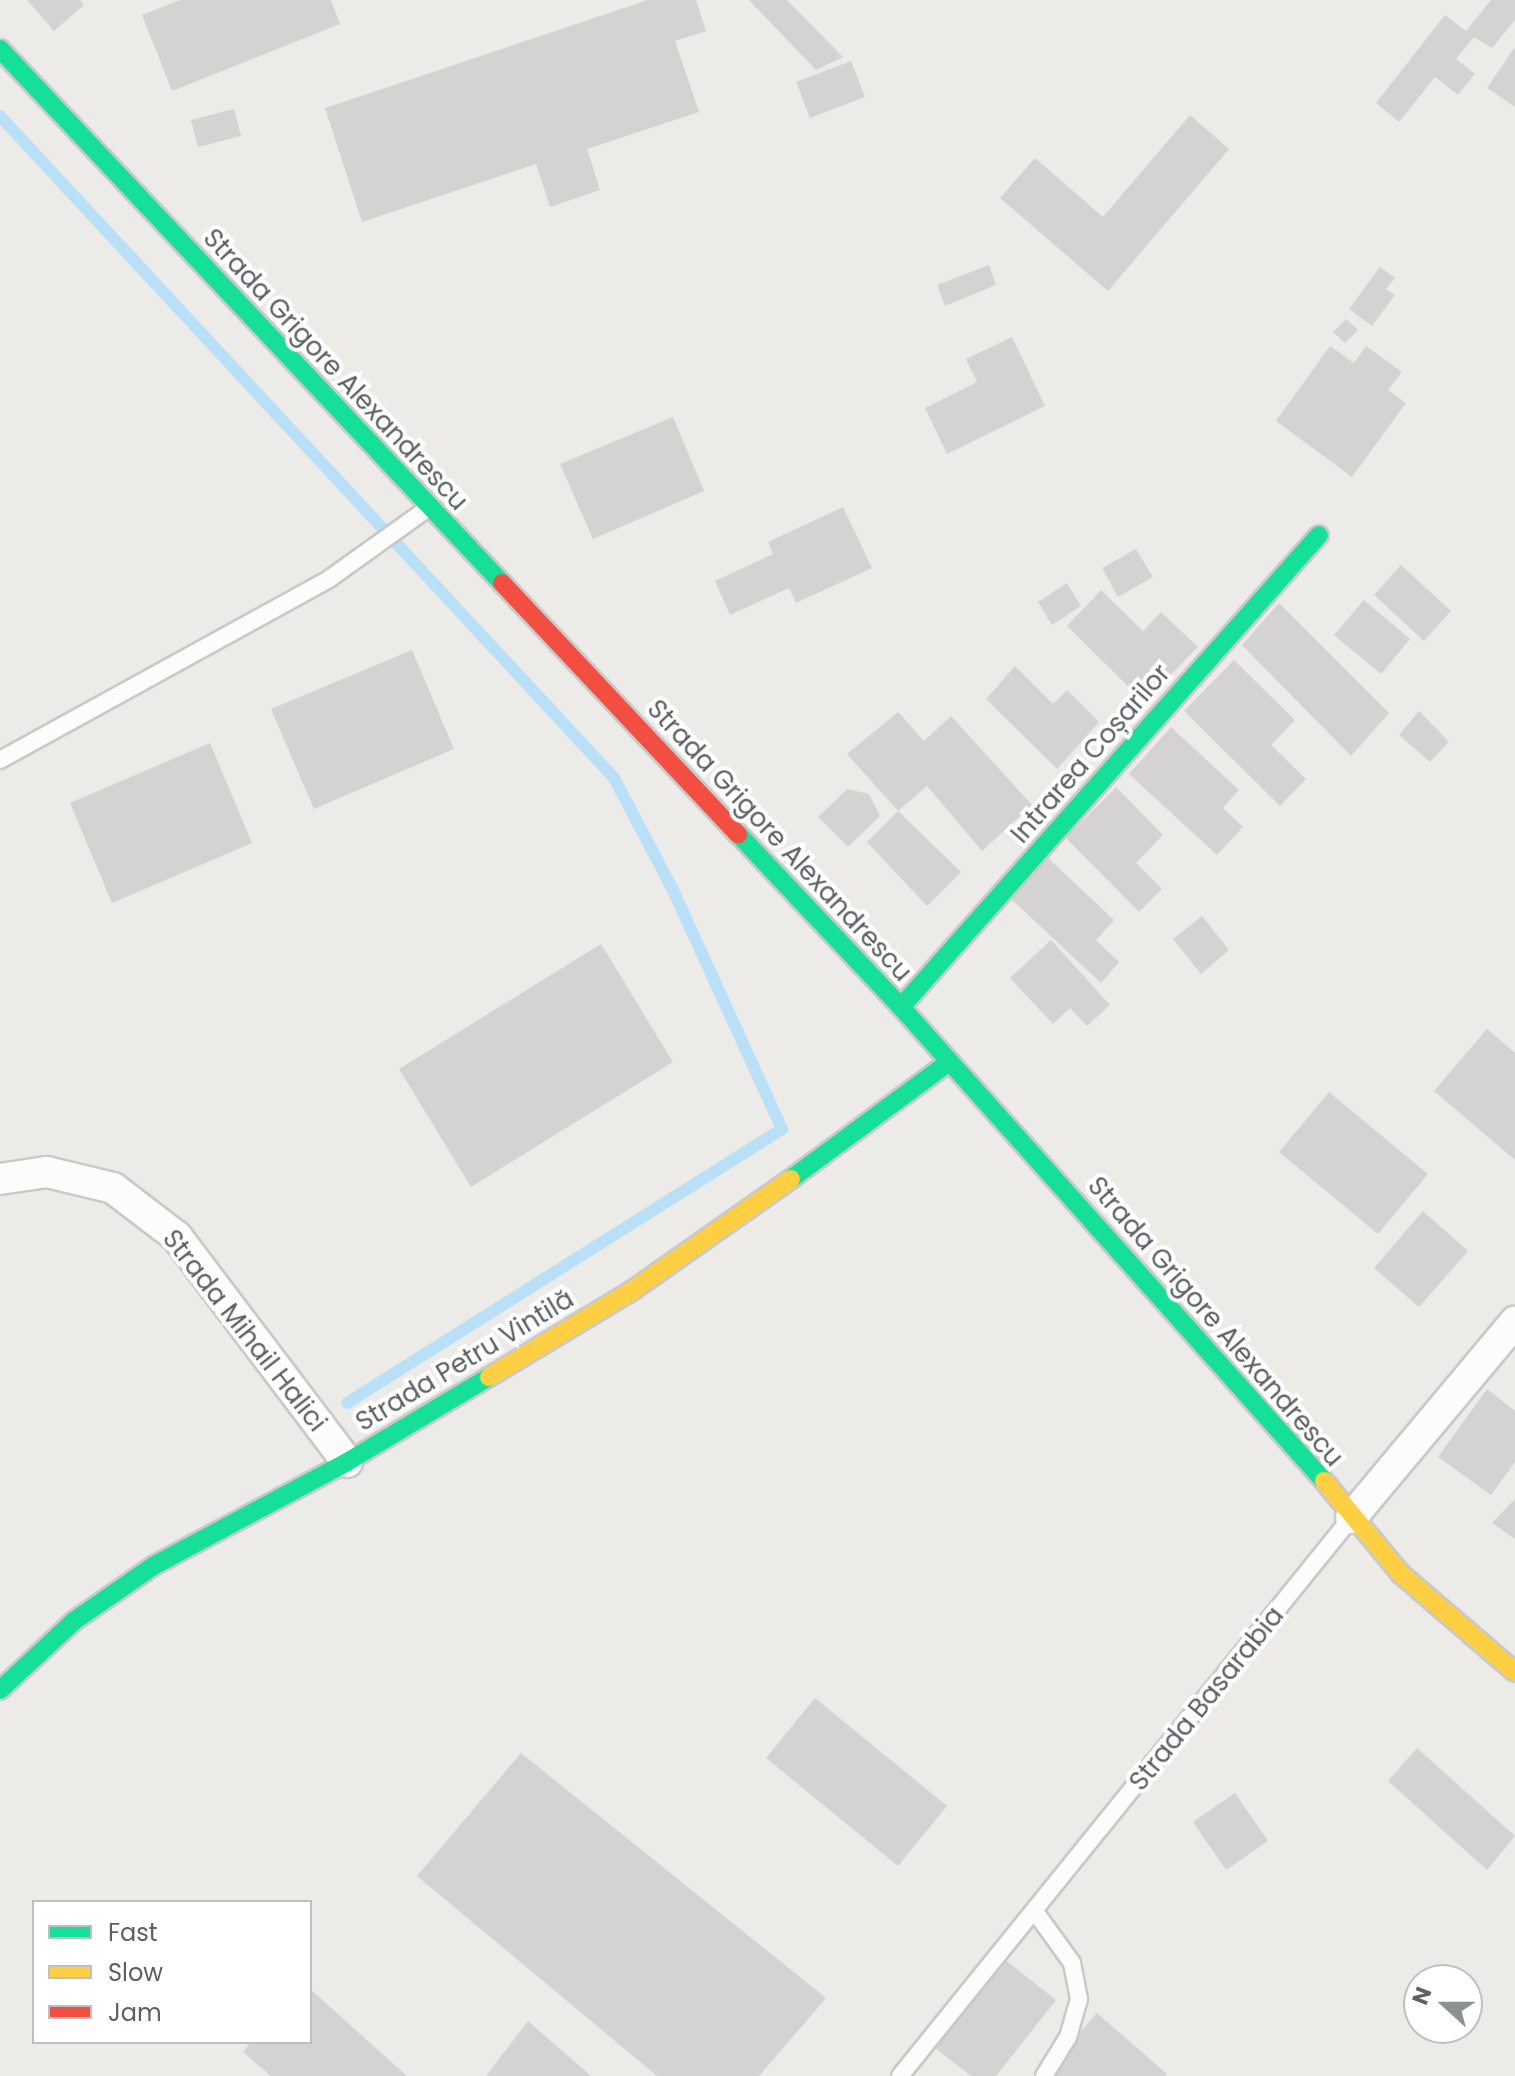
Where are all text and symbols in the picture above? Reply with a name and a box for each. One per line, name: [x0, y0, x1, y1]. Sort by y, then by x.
street label: Strada Grigore Alexandrescu: [196, 223, 474, 517]
street label: Intrarea Coșarilor: [1005, 658, 1177, 850]
street label: Strada Grigore Alexandrescu: [640, 694, 918, 988]
street label: Strada Grigore Alexandrescu: [1081, 1171, 1349, 1473]
street label: Strada Mihail Halici: [156, 1224, 332, 1438]
street label: Strada Petru Vintilă: [350, 1284, 580, 1438]
street label: Strada Basarabia: [1123, 1601, 1291, 1797]
legend: [32, 1900, 312, 2044]
text: Fast: [108, 1916, 158, 1949]
text: Slow: [108, 1956, 163, 1989]
north arrow: [1403, 1964, 1483, 2044]
text: N: [1405, 1983, 1439, 2009]
text: Jam: [108, 1996, 162, 2029]

